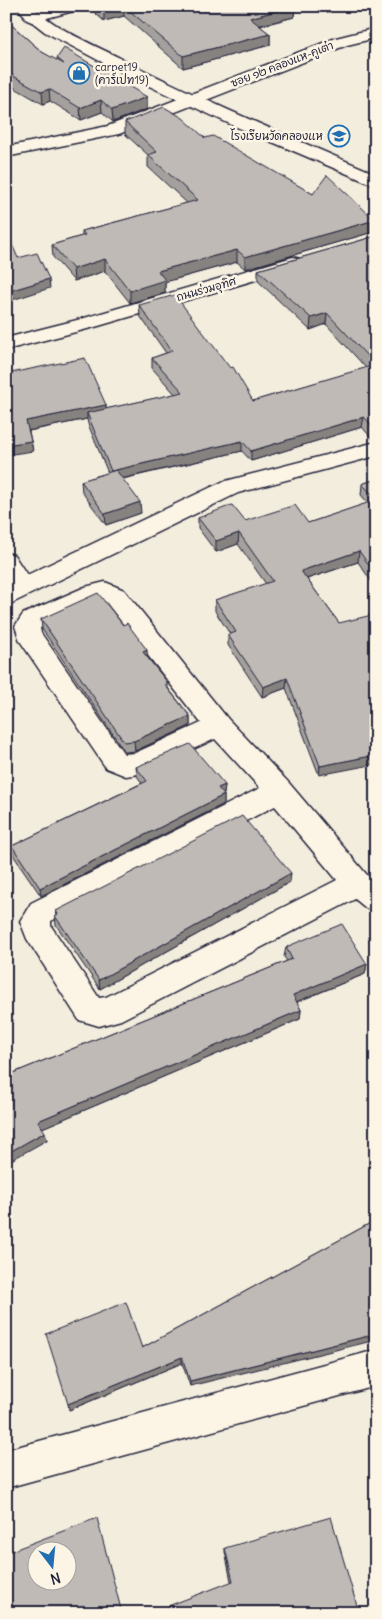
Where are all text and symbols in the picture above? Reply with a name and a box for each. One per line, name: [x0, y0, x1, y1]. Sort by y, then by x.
street label: ซอย ๑๒ คลองแห-คูเต่า: [228, 37, 336, 92]
place label: carpet19 (คาร์เปท19): [95, 60, 148, 87]
shop icon: carpet19 (คาร์เปท19): [67, 61, 91, 85]
school or university icon: โรงเรียนวัดคลองแห: [327, 124, 351, 148]
place label: โรงเรียนวัดคลองแห: [230, 128, 323, 143]
street label: ถนนร่วมอุทิศ: [174, 273, 239, 306]
north arrow: [28, 1542, 78, 1592]
text: N: [48, 1569, 63, 1588]

